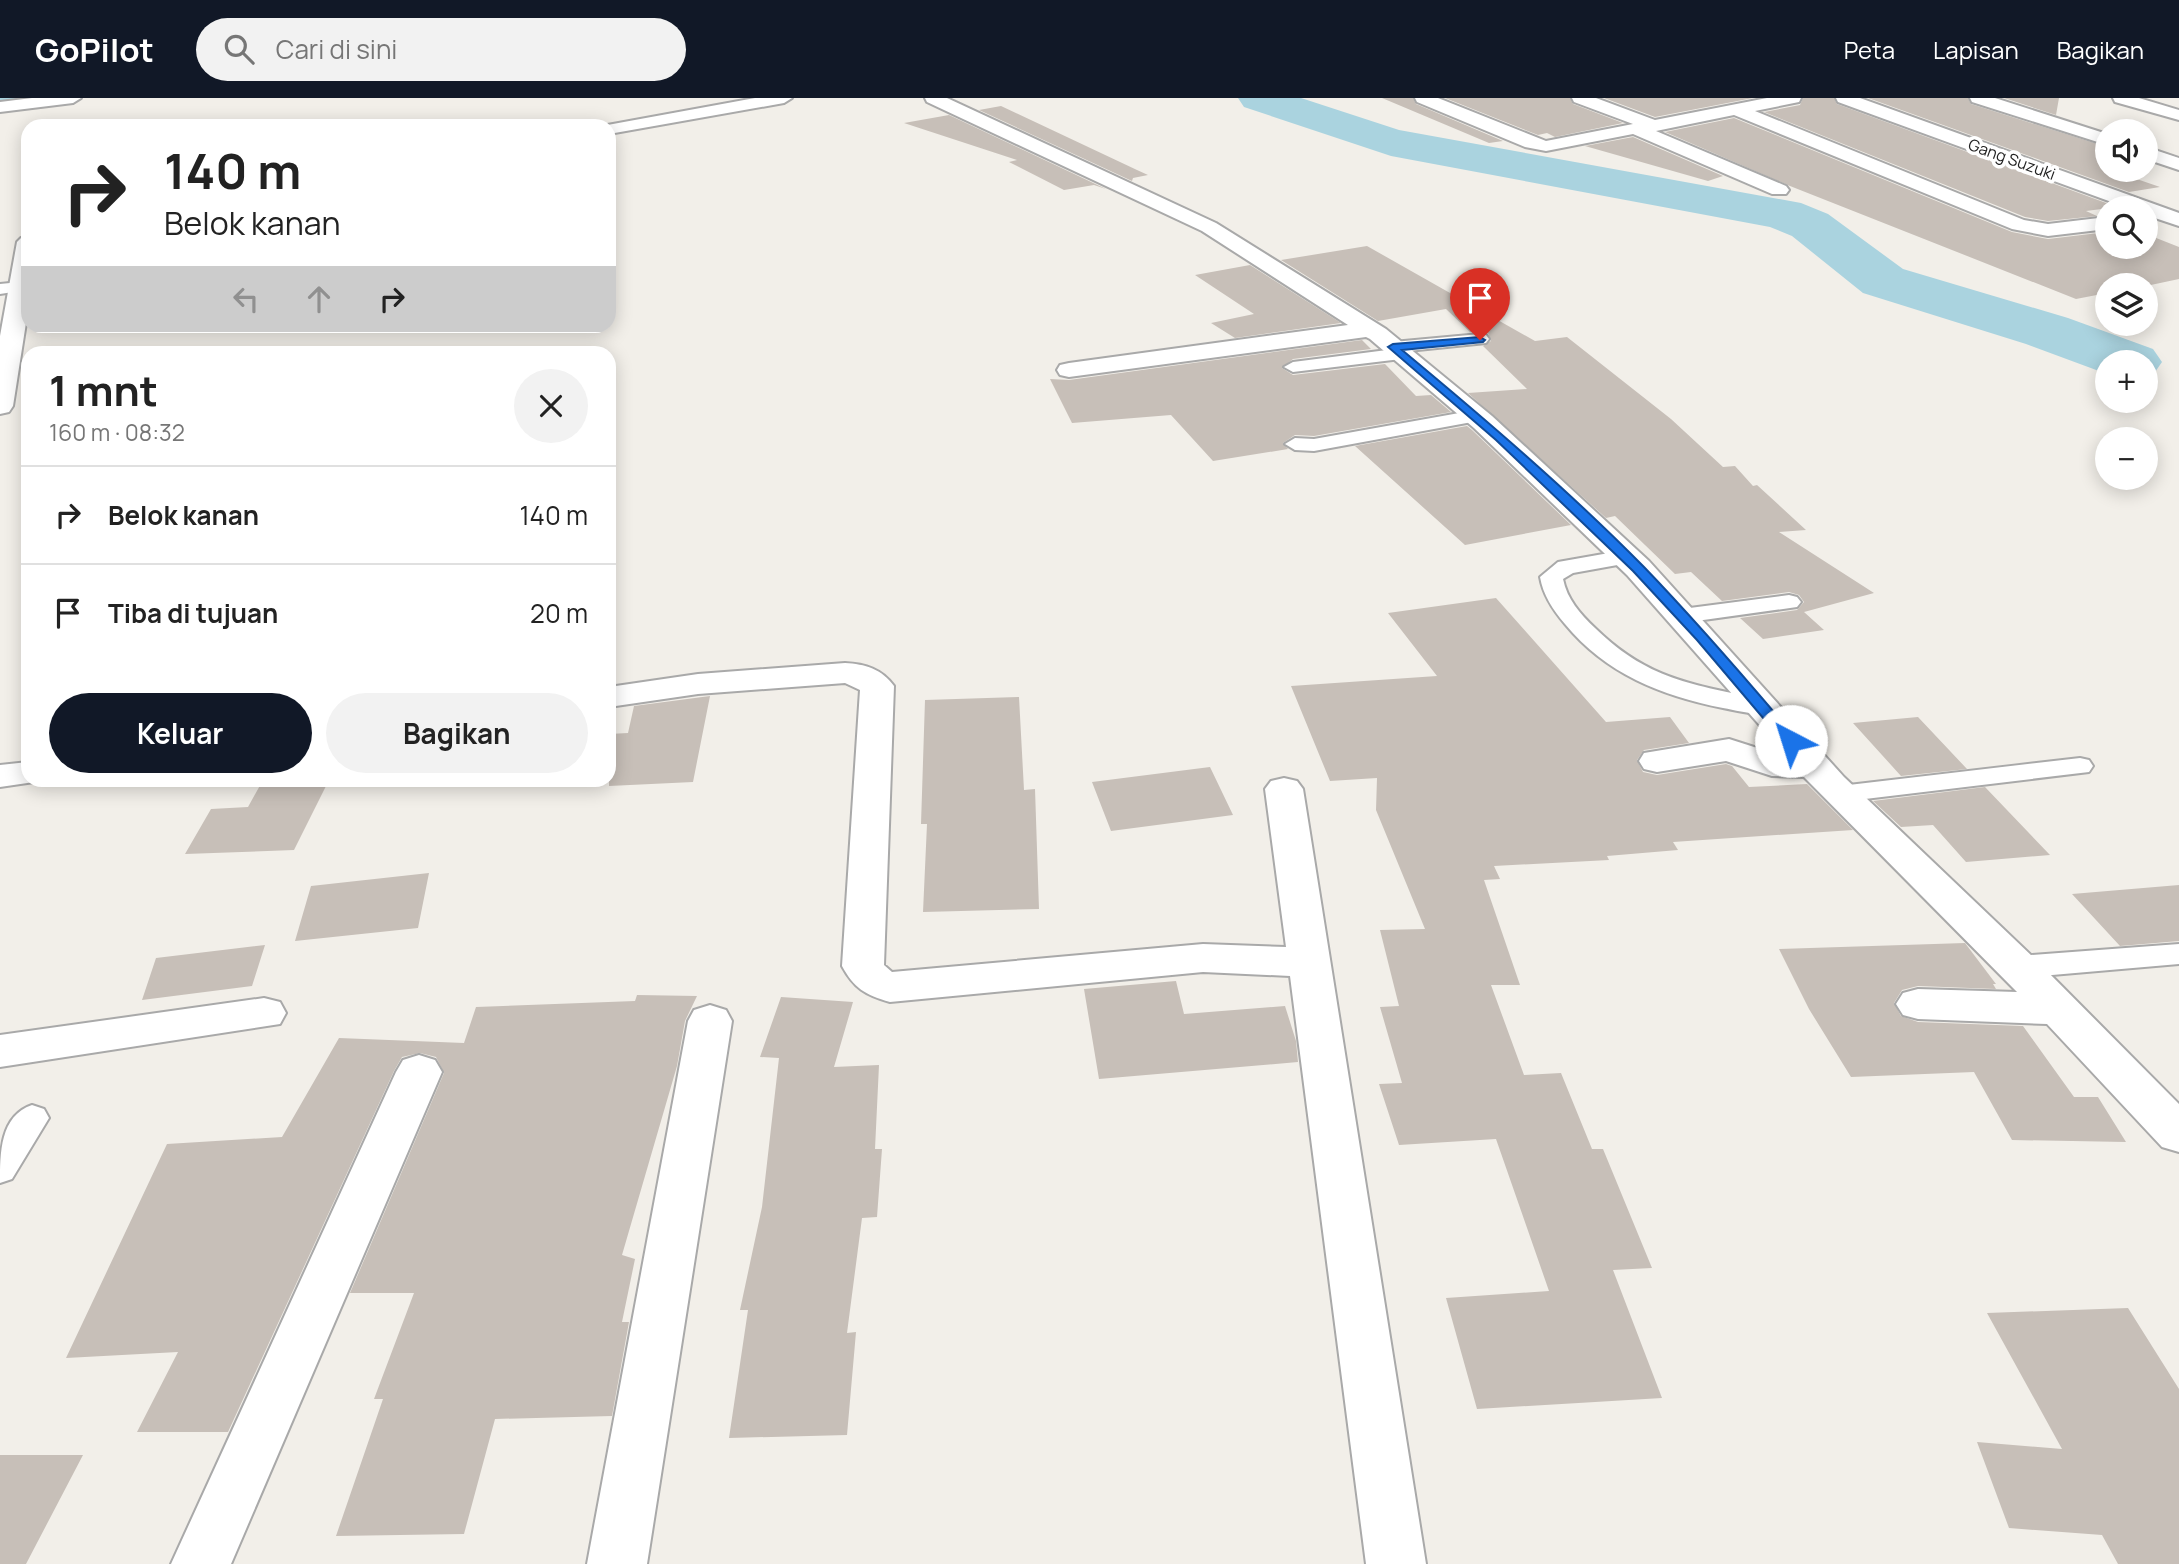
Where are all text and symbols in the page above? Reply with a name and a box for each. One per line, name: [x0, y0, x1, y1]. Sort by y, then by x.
search box: [196, 18, 686, 81]
text: GoPilot: [35, 27, 154, 72]
icon: search: [220, 30, 258, 68]
text: Cari di sini: [276, 31, 397, 67]
text: Peta: [1844, 33, 1895, 66]
text: Lapisan: [1933, 33, 2019, 66]
text: Bagikan: [2057, 33, 2144, 66]
map controls: [2095, 119, 2158, 490]
button: sound: [2095, 119, 2158, 182]
street label: Gang Suzuki: [1965, 133, 2059, 185]
text: 140 m: [164, 137, 301, 204]
icon: right: [49, 147, 140, 238]
button: search: [2095, 196, 2158, 259]
text: Belok kanan: [164, 201, 340, 245]
pin: [1450, 268, 1510, 340]
button: layers: [2095, 273, 2158, 336]
icon: arrive: [1461, 279, 1499, 317]
icon: left: [227, 280, 265, 318]
icon: ahead: [300, 280, 338, 318]
icon: right: [373, 280, 411, 318]
button: +: [2095, 350, 2158, 413]
text: 1 mnt: [49, 361, 158, 419]
button: close: [514, 369, 588, 443]
text: 160 m · 08:32: [49, 416, 185, 448]
button: −: [2095, 427, 2158, 490]
icon: right: [49, 496, 87, 534]
text: Belok kanan: [108, 497, 259, 533]
text: 140 m: [519, 497, 588, 533]
icon: arrive: [49, 594, 87, 632]
text: Tiba di tujuan: [108, 595, 278, 631]
text: 20 m: [530, 595, 588, 631]
button: Keluar: [49, 693, 312, 773]
button: Bagikan: [326, 693, 588, 773]
position arrow: [1754, 704, 1828, 778]

